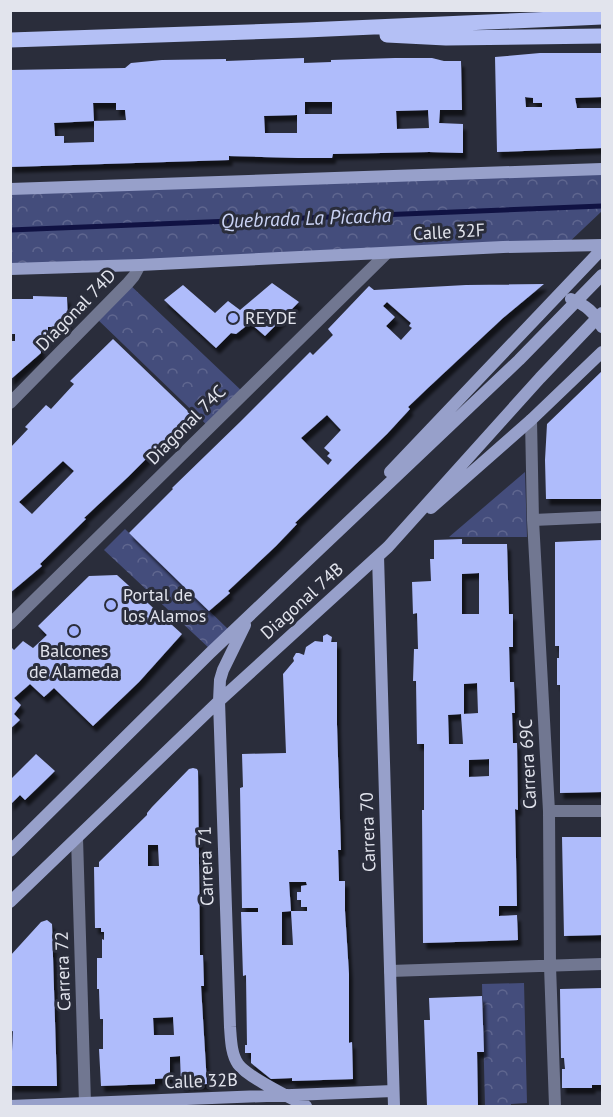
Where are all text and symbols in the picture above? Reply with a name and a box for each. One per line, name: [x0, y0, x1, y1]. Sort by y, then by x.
water label: Quebrada La Picacha: [220, 202, 392, 234]
street label: Calle 32F: [412, 218, 486, 245]
street label: Diagonal 74D: [31, 264, 120, 355]
place label: REYDE: [245, 306, 297, 329]
marker: REYDE: [226, 311, 240, 325]
street label: Diagonal 74C: [141, 380, 230, 469]
street label: Diagonal 74B: [255, 557, 348, 644]
place label: Portal de los Alamos: [123, 583, 206, 627]
marker: Portal de los Alamos: [104, 598, 118, 612]
marker: Balcones de Alameda: [67, 624, 81, 638]
place label: Balcones de Alameda: [29, 639, 119, 683]
street label: Carrera 69C: [514, 718, 541, 810]
street label: Carrera 70: [355, 792, 380, 872]
street label: Carrera 71: [193, 826, 218, 906]
street label: Carrera 72: [50, 931, 75, 1011]
street label: Calle 32B: [164, 1068, 238, 1093]

